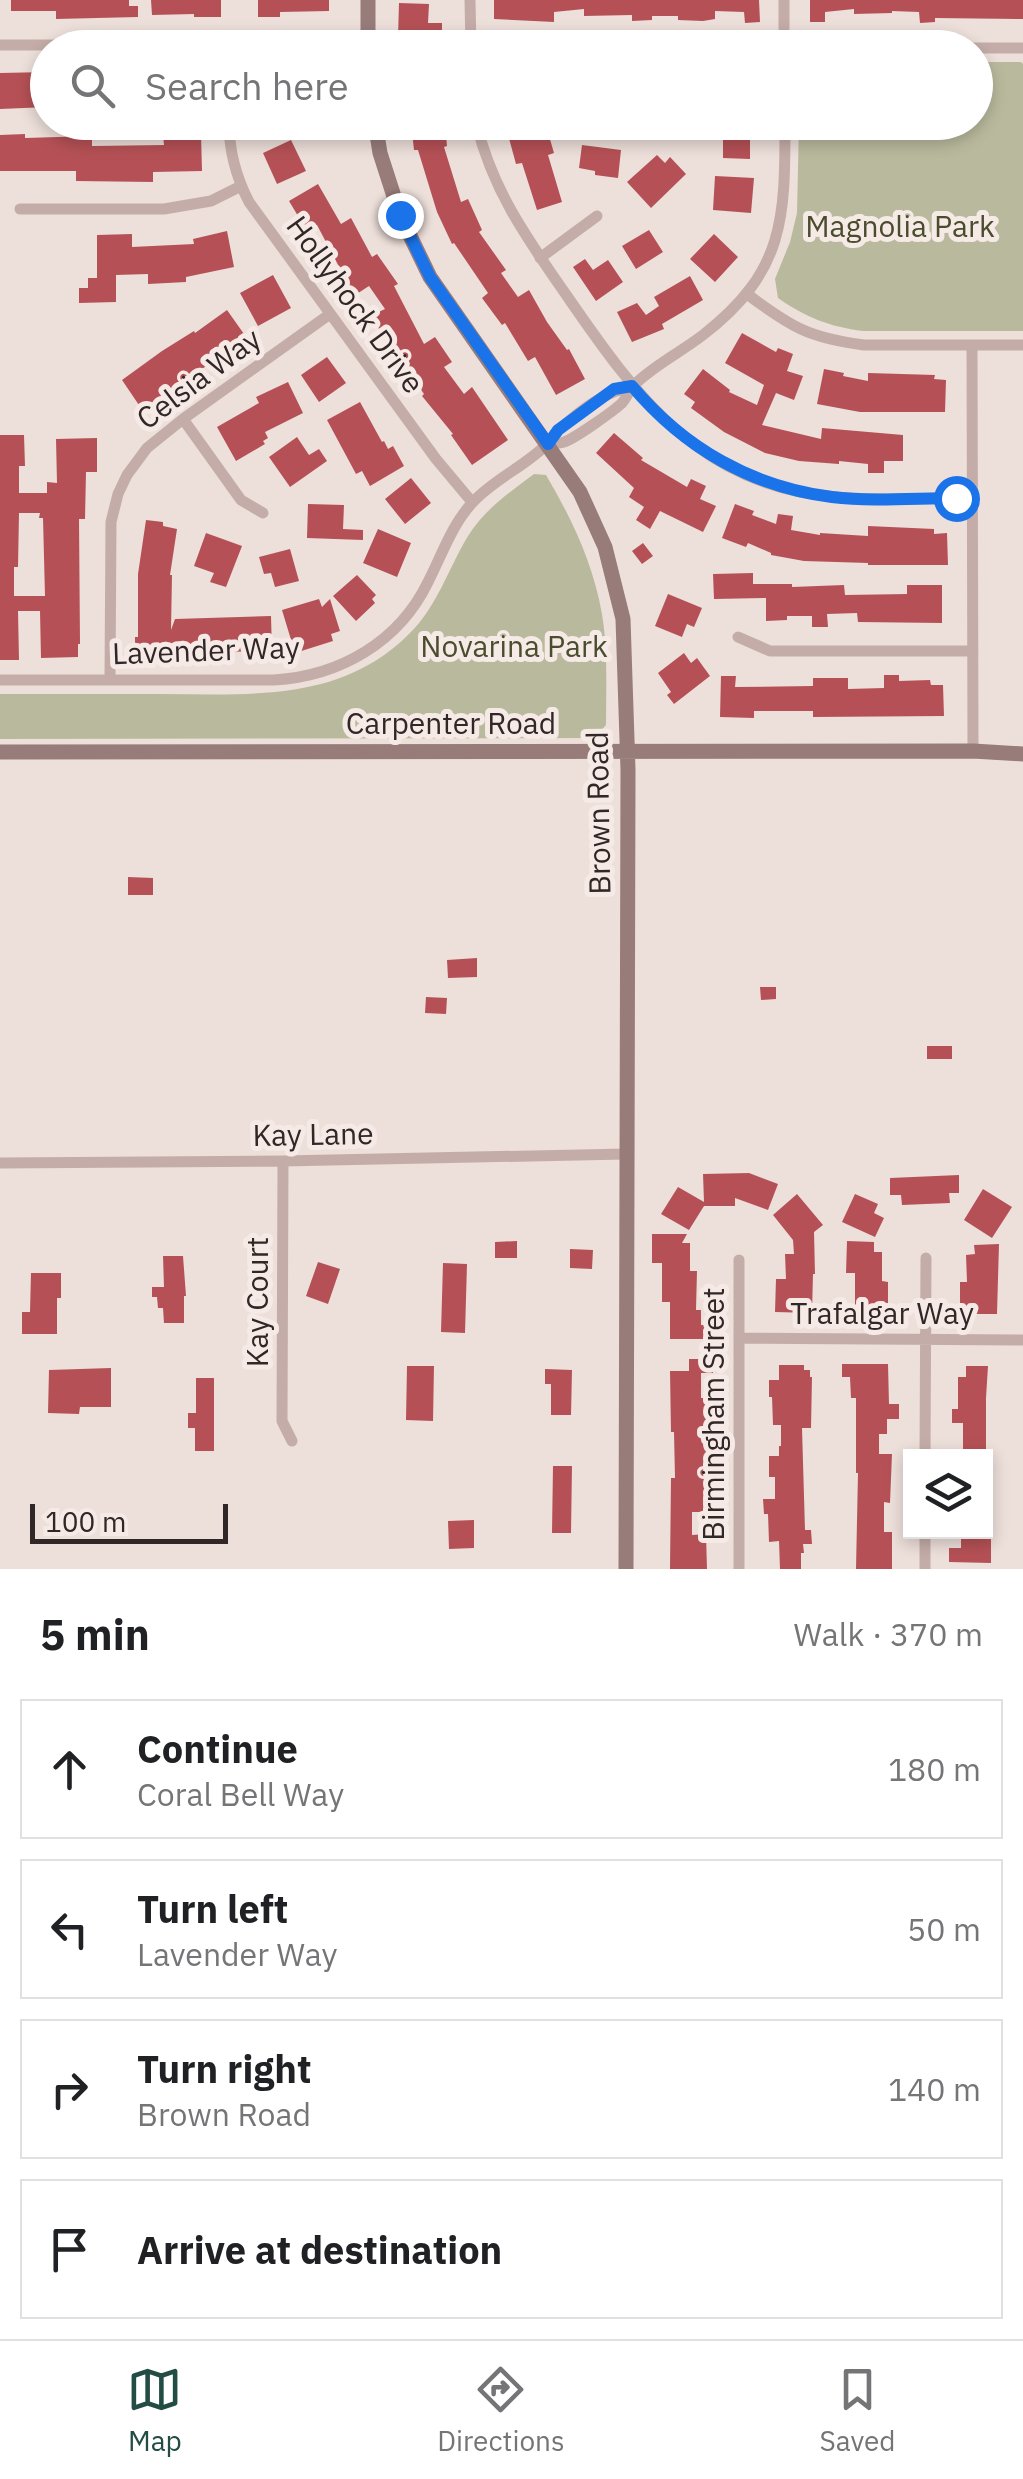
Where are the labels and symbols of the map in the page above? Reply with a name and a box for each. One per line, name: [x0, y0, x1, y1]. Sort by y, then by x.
route end: [378, 193, 424, 239]
park label: Magnolia Park: [805, 206, 995, 245]
street label: Hollyhock Drive: [279, 208, 434, 401]
street label: Celsia Way: [128, 318, 268, 437]
route start: [934, 476, 980, 522]
park label: Novarina Park: [420, 626, 608, 665]
street label: Lavender Way: [111, 627, 301, 672]
street label: Carpenter Road: [346, 703, 556, 742]
street label: Brown Road: [577, 731, 618, 895]
street label: Kay Lane: [252, 1113, 374, 1154]
street label: Kay Court: [237, 1237, 276, 1367]
street label: Birmingham Street: [693, 1287, 732, 1541]
street label: Trafalgar Way: [790, 1293, 974, 1332]
scale bar: [30, 1499, 228, 1544]

